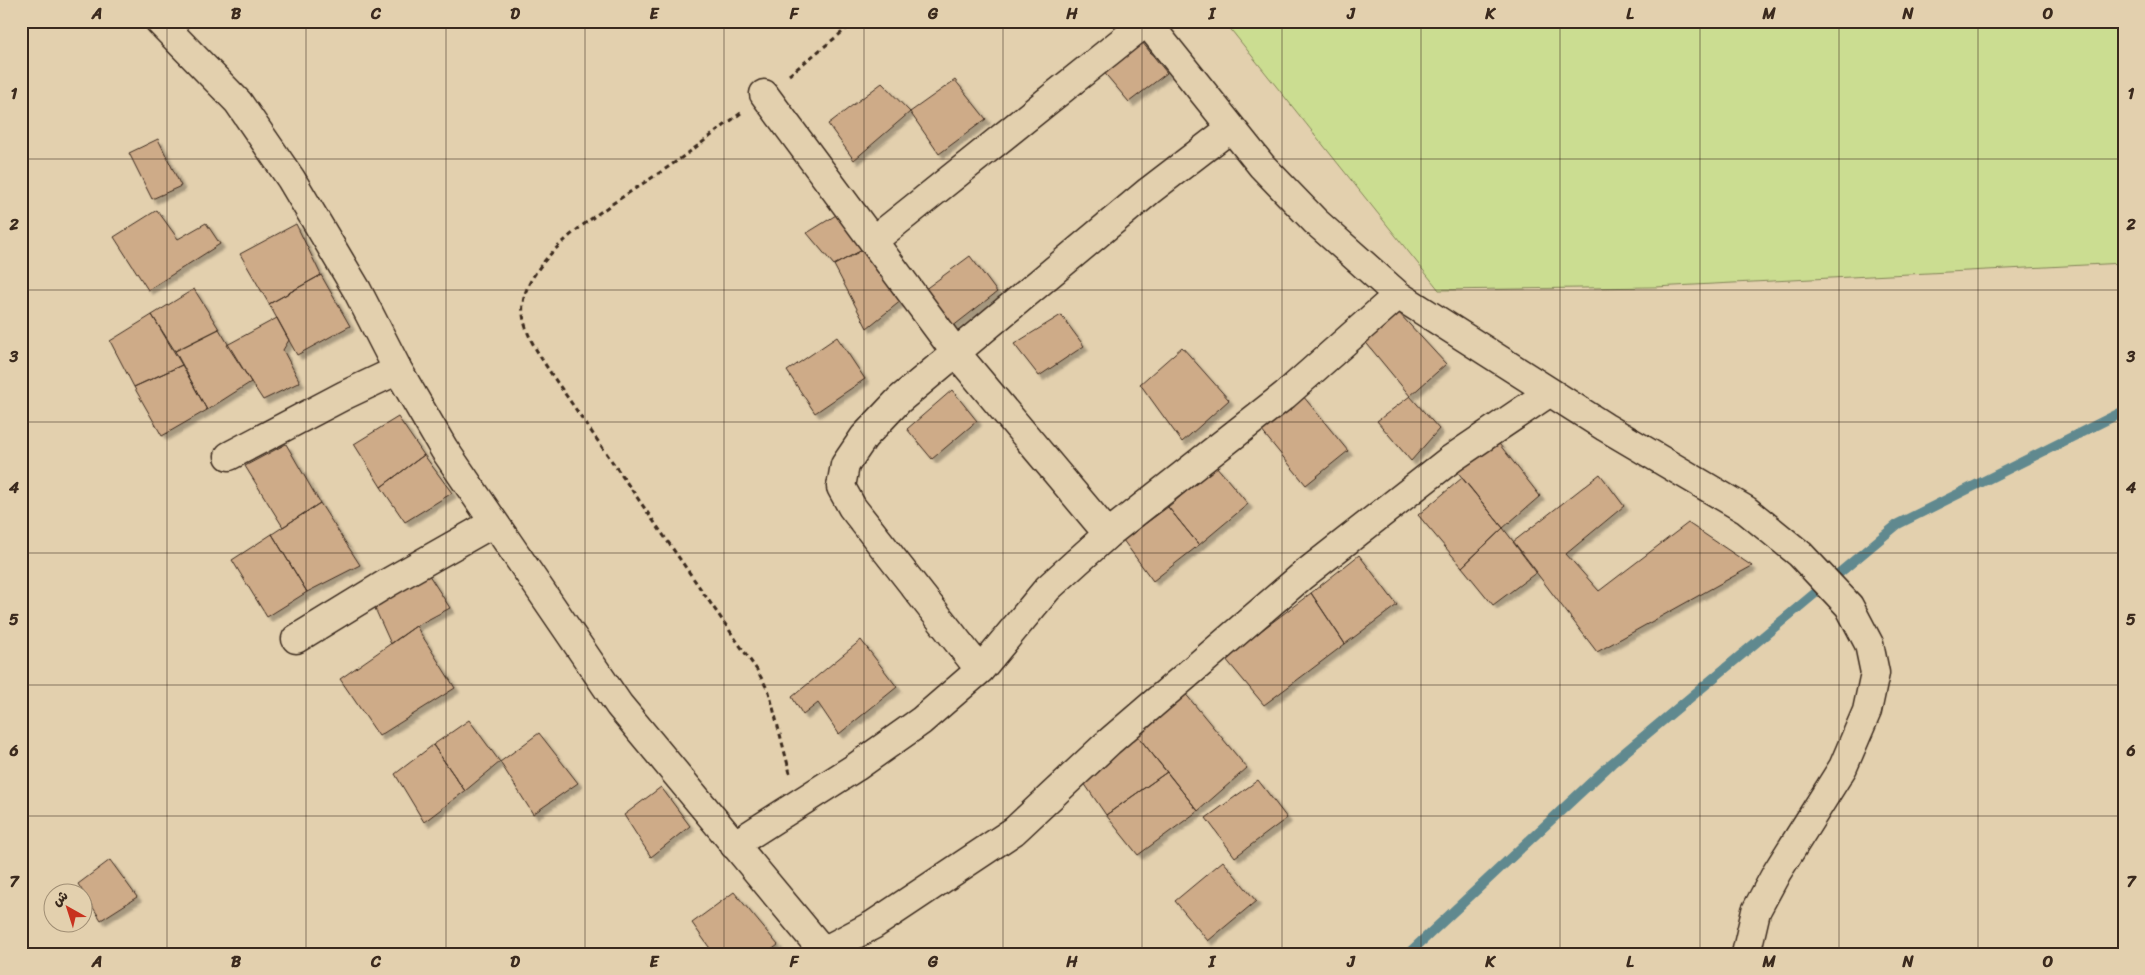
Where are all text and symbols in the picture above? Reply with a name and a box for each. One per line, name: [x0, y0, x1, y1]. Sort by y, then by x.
text: A: [91, 0, 102, 28]
text: B: [231, 0, 242, 28]
text: C: [370, 0, 382, 28]
text: D: [510, 0, 520, 28]
text: E: [650, 0, 660, 28]
text: F: [789, 0, 800, 28]
text: G: [927, 0, 939, 28]
text: H: [1065, 0, 1078, 28]
text: I: [1208, 0, 1217, 28]
text: J: [1346, 0, 1356, 28]
text: K: [1484, 0, 1496, 28]
text: L: [1626, 0, 1634, 28]
text: M: [1761, 0, 1776, 28]
text: N: [1901, 0, 1914, 28]
text: O: [2042, 0, 2054, 28]
text: 1: [11, 79, 18, 108]
text: 1: [2128, 79, 2135, 108]
text: 2: [8, 210, 19, 239]
text: 2: [2125, 210, 2136, 239]
text: 3: [9, 342, 19, 371]
text: 3: [2126, 342, 2136, 371]
text: 4: [8, 473, 19, 502]
text: 4: [2125, 473, 2136, 502]
text: 5: [9, 605, 19, 634]
text: 5: [2126, 605, 2136, 634]
text: 6: [8, 736, 19, 765]
text: 6: [2125, 736, 2136, 765]
text: 7: [9, 867, 20, 896]
text: 7: [2126, 867, 2137, 896]
north arrow: [42, 882, 92, 932]
text: ش: [46, 884, 74, 913]
text: A: [91, 947, 102, 975]
text: B: [231, 947, 242, 975]
text: C: [370, 947, 382, 975]
text: D: [510, 947, 520, 975]
text: E: [650, 947, 660, 975]
text: F: [789, 947, 800, 975]
text: G: [927, 947, 939, 975]
text: H: [1065, 947, 1078, 975]
text: I: [1208, 947, 1217, 975]
text: J: [1346, 947, 1356, 975]
text: K: [1484, 947, 1496, 975]
text: L: [1626, 947, 1634, 975]
text: M: [1761, 947, 1776, 975]
text: N: [1901, 947, 1914, 975]
text: O: [2042, 947, 2054, 975]

